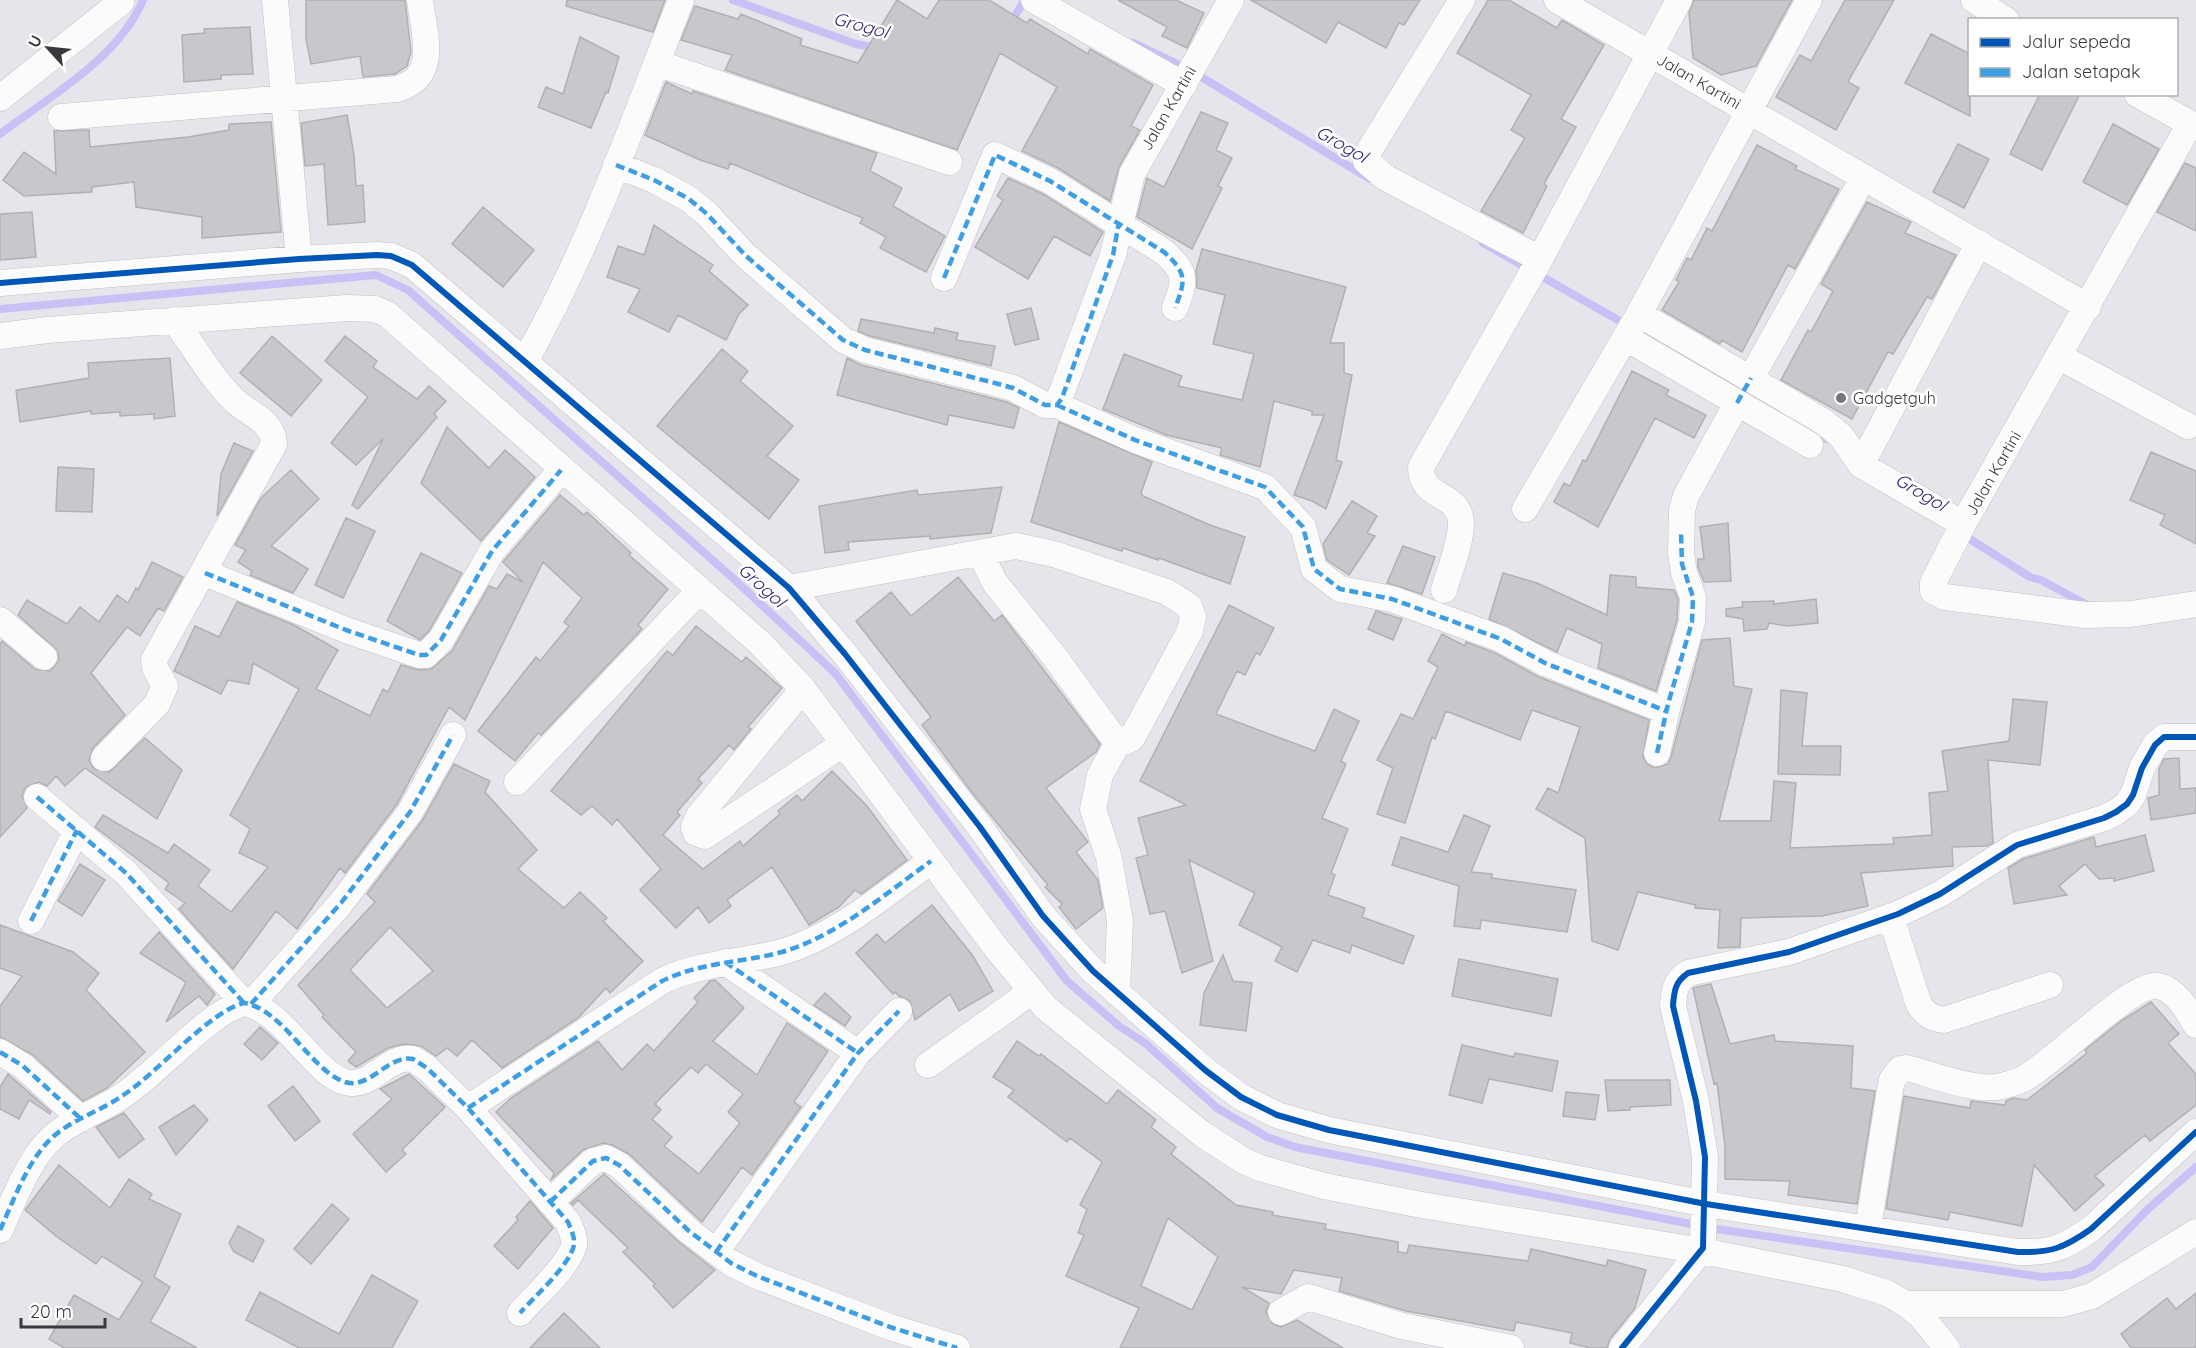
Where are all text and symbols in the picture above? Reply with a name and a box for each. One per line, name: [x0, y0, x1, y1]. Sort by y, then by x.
water label: Grogol: [831, 7, 893, 44]
north arrow: [18, 18, 78, 78]
legend: [1968, 18, 2178, 96]
text: Jalur sepeda: [2022, 30, 2131, 53]
text: U: [23, 32, 46, 51]
street label: Jalan Kartini: [1653, 49, 1745, 113]
text: Jalan setapak: [2022, 60, 2141, 83]
street label: Jalan Kartini: [1136, 62, 1200, 154]
water label: Grogol: [1312, 120, 1374, 169]
place label: Gadgetguh: [1853, 388, 1936, 408]
marker: Gadgetguh: [1834, 391, 1848, 405]
street label: Jalan Kartini: [1961, 427, 2025, 519]
water label: Grogol: [1891, 468, 1952, 517]
water label: Grogol: [734, 558, 792, 613]
scale bar: [21, 1291, 105, 1329]
text: 20 m: [30, 1300, 72, 1323]

